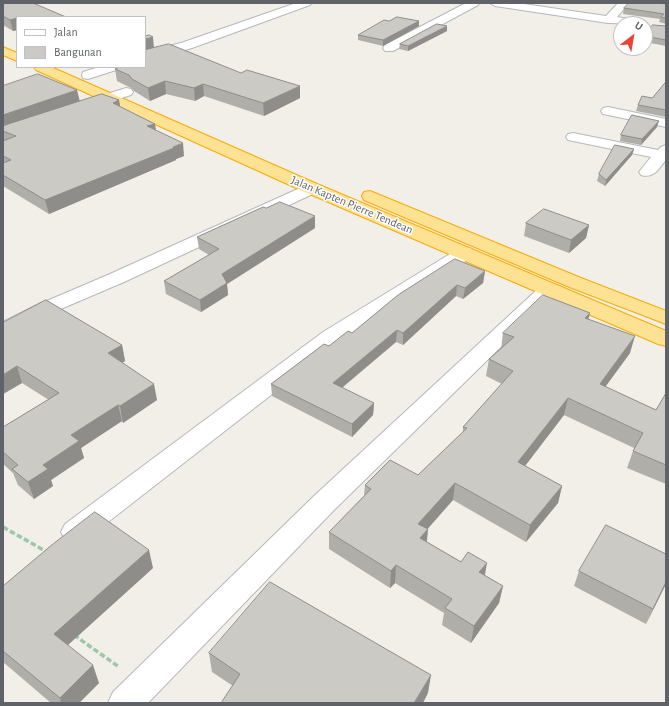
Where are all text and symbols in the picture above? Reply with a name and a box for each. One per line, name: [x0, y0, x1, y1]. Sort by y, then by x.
legend: [16, 16, 146, 68]
north arrow: [613, 16, 653, 56]
text: U: [633, 20, 645, 33]
text: Jalan: [54, 26, 78, 38]
text: Bangunan: [54, 46, 102, 58]
street label: Jalan Kapten Pierre Tendean: [289, 173, 415, 237]

